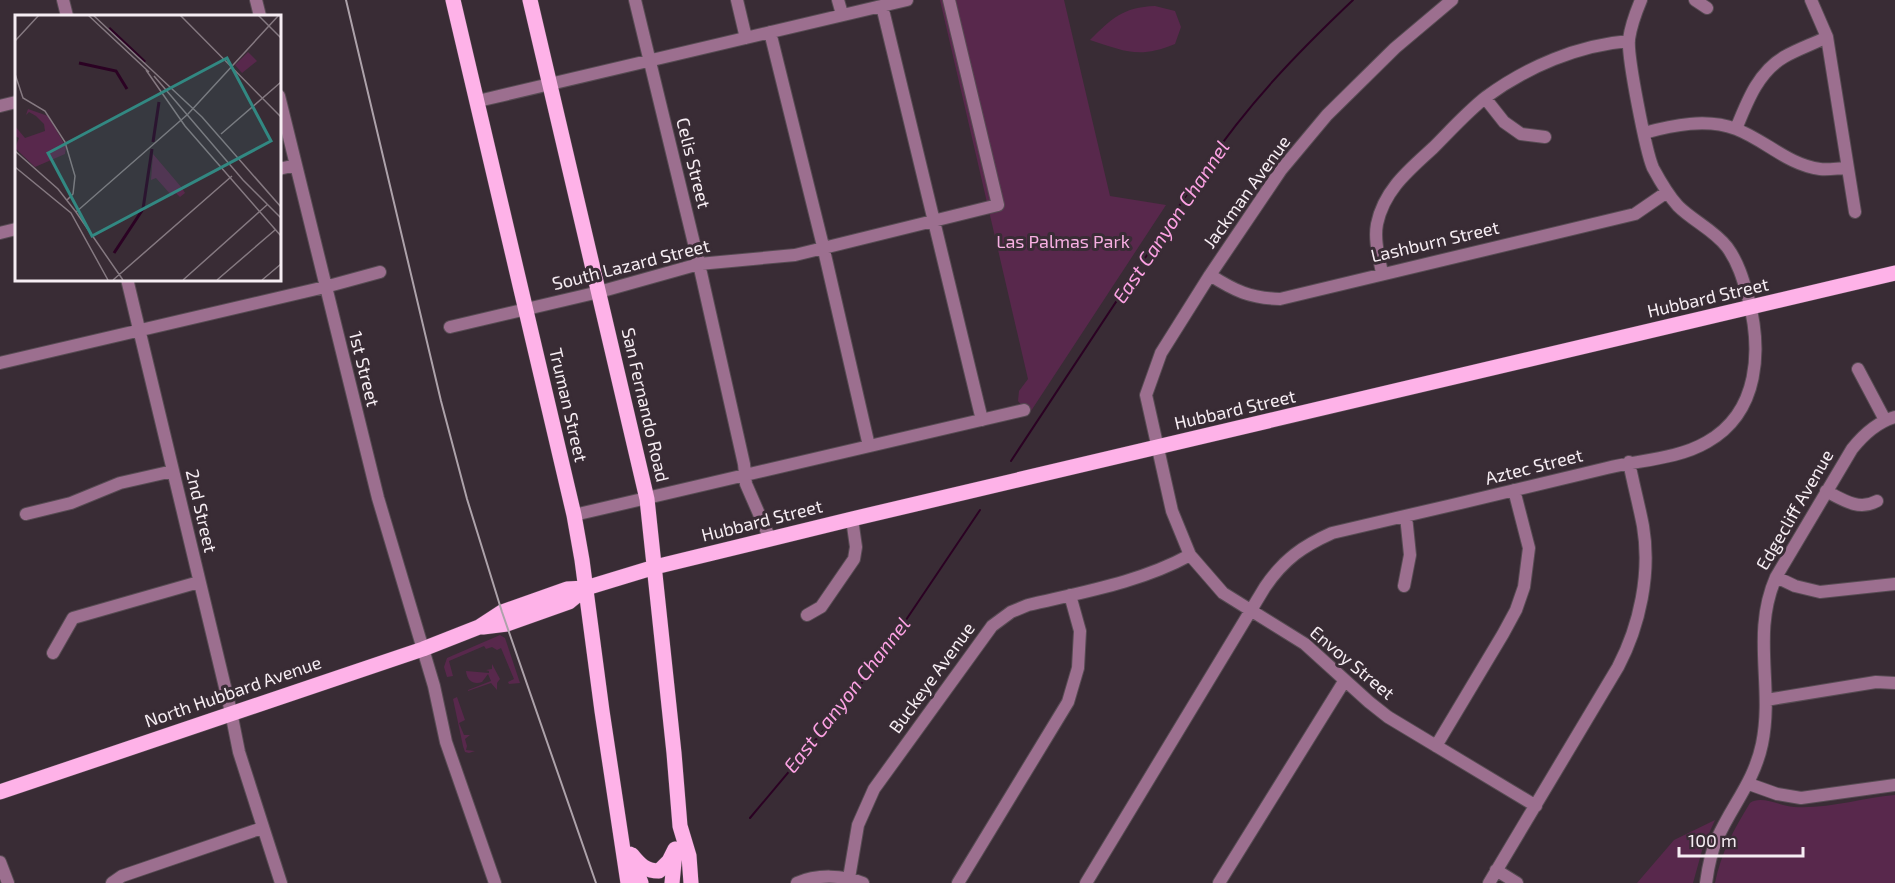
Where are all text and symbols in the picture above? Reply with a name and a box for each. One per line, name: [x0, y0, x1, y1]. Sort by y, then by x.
inset map: [15, 15, 280, 280]
street label: Celis Street: [672, 115, 716, 211]
street label: Jackman Avenue: [1198, 131, 1294, 252]
water label: East Canyon Channel: [1107, 136, 1234, 308]
street label: Lashburn Street: [1368, 216, 1501, 266]
park label: Las Palmas Park: [996, 230, 1130, 252]
street label: South Lazard Street: [550, 234, 712, 294]
street label: Hubbard Street: [1645, 272, 1771, 322]
street label: San Fernando Road: [618, 326, 674, 484]
street label: 1st Street: [345, 329, 385, 409]
street label: Truman Street: [545, 346, 593, 464]
street label: Hubbard Street: [1172, 384, 1298, 434]
street label: Aztec Street: [1483, 443, 1585, 489]
street label: Edgecliff Avenue: [1751, 445, 1837, 574]
street label: 2nd Street: [182, 467, 222, 555]
street label: Hubbard Street: [699, 494, 825, 546]
water label: East Canyon Channel: [778, 612, 915, 778]
street label: Buckeye Avenue: [884, 618, 979, 737]
street label: Envoy Street: [1306, 621, 1399, 704]
street label: North Hubbard Avenue: [141, 650, 324, 732]
scale bar: [1679, 820, 1804, 858]
text: 100 m: [1688, 829, 1737, 851]

